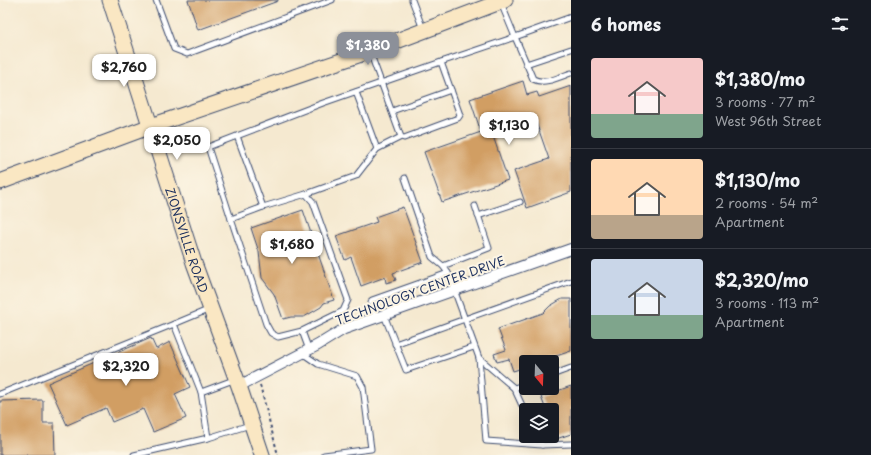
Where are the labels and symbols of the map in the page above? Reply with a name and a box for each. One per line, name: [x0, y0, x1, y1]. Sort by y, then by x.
pin: $1,380: [335, 32, 401, 66]
pin: $2,760: [91, 54, 157, 88]
pin: $1,130: [476, 112, 542, 146]
pin: $2,050: [144, 127, 210, 161]
street label: ZIONSVILLE ROAD: [161, 185, 213, 295]
pin: $1,680: [259, 231, 325, 265]
street label: TECHNOLOGY CENTER DRIVE: [333, 251, 507, 329]
pin: $2,320: [93, 353, 159, 387]
north arrow: [519, 355, 559, 395]

